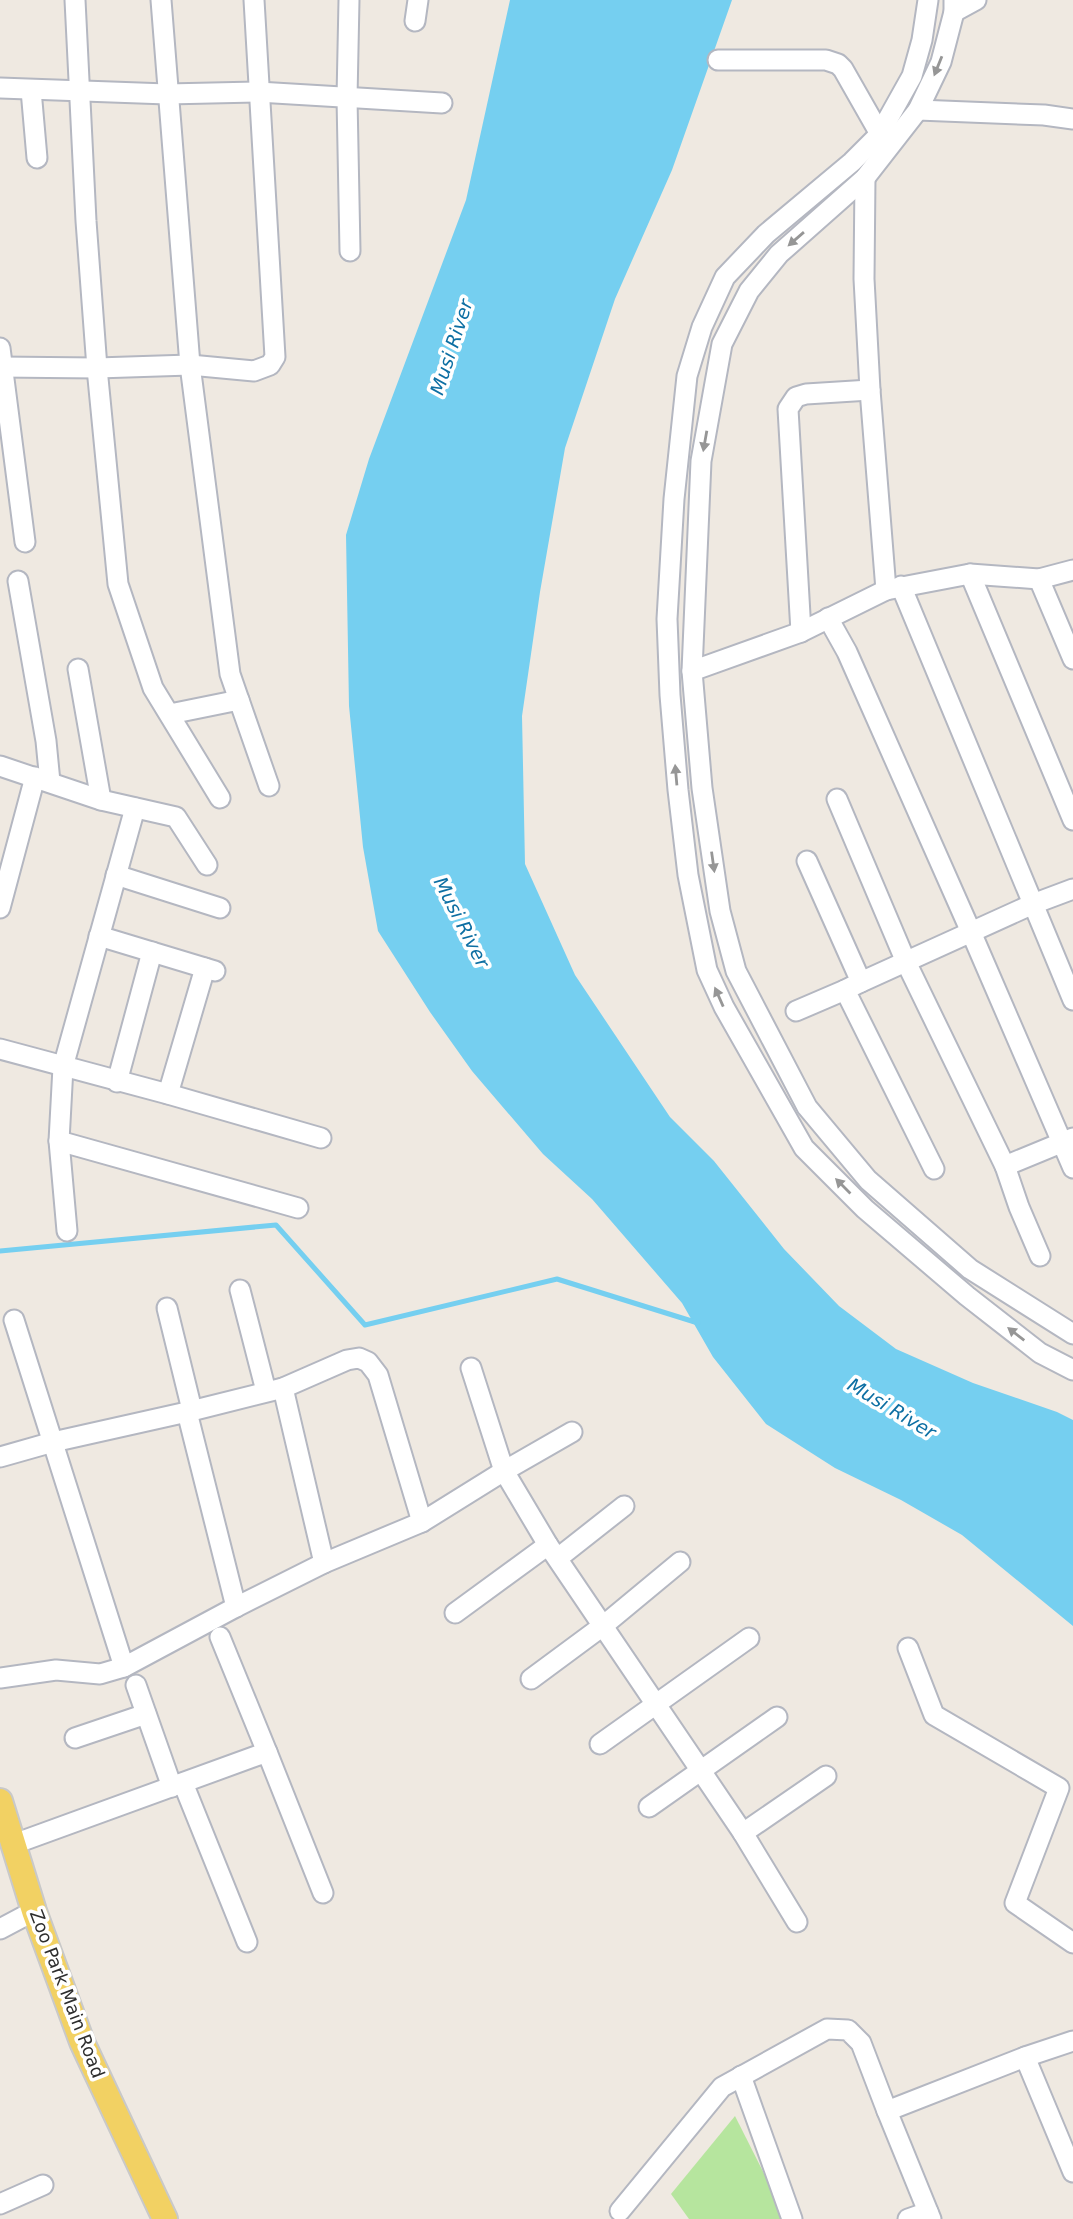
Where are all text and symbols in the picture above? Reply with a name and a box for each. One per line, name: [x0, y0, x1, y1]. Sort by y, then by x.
one-way arrow: [933, 56, 944, 77]
one-way arrow: [787, 231, 804, 246]
water label: Musi River: [425, 295, 477, 397]
one-way arrow: [699, 430, 710, 452]
one-way arrow: [670, 763, 681, 785]
one-way arrow: [707, 851, 718, 873]
water label: Musi River: [430, 873, 495, 972]
one-way arrow: [713, 987, 725, 1007]
one-way arrow: [834, 1178, 851, 1195]
one-way arrow: [1007, 1326, 1025, 1341]
water label: Musi River: [844, 1373, 941, 1444]
street label: Zoo Park Main Road: [26, 1907, 109, 2081]

